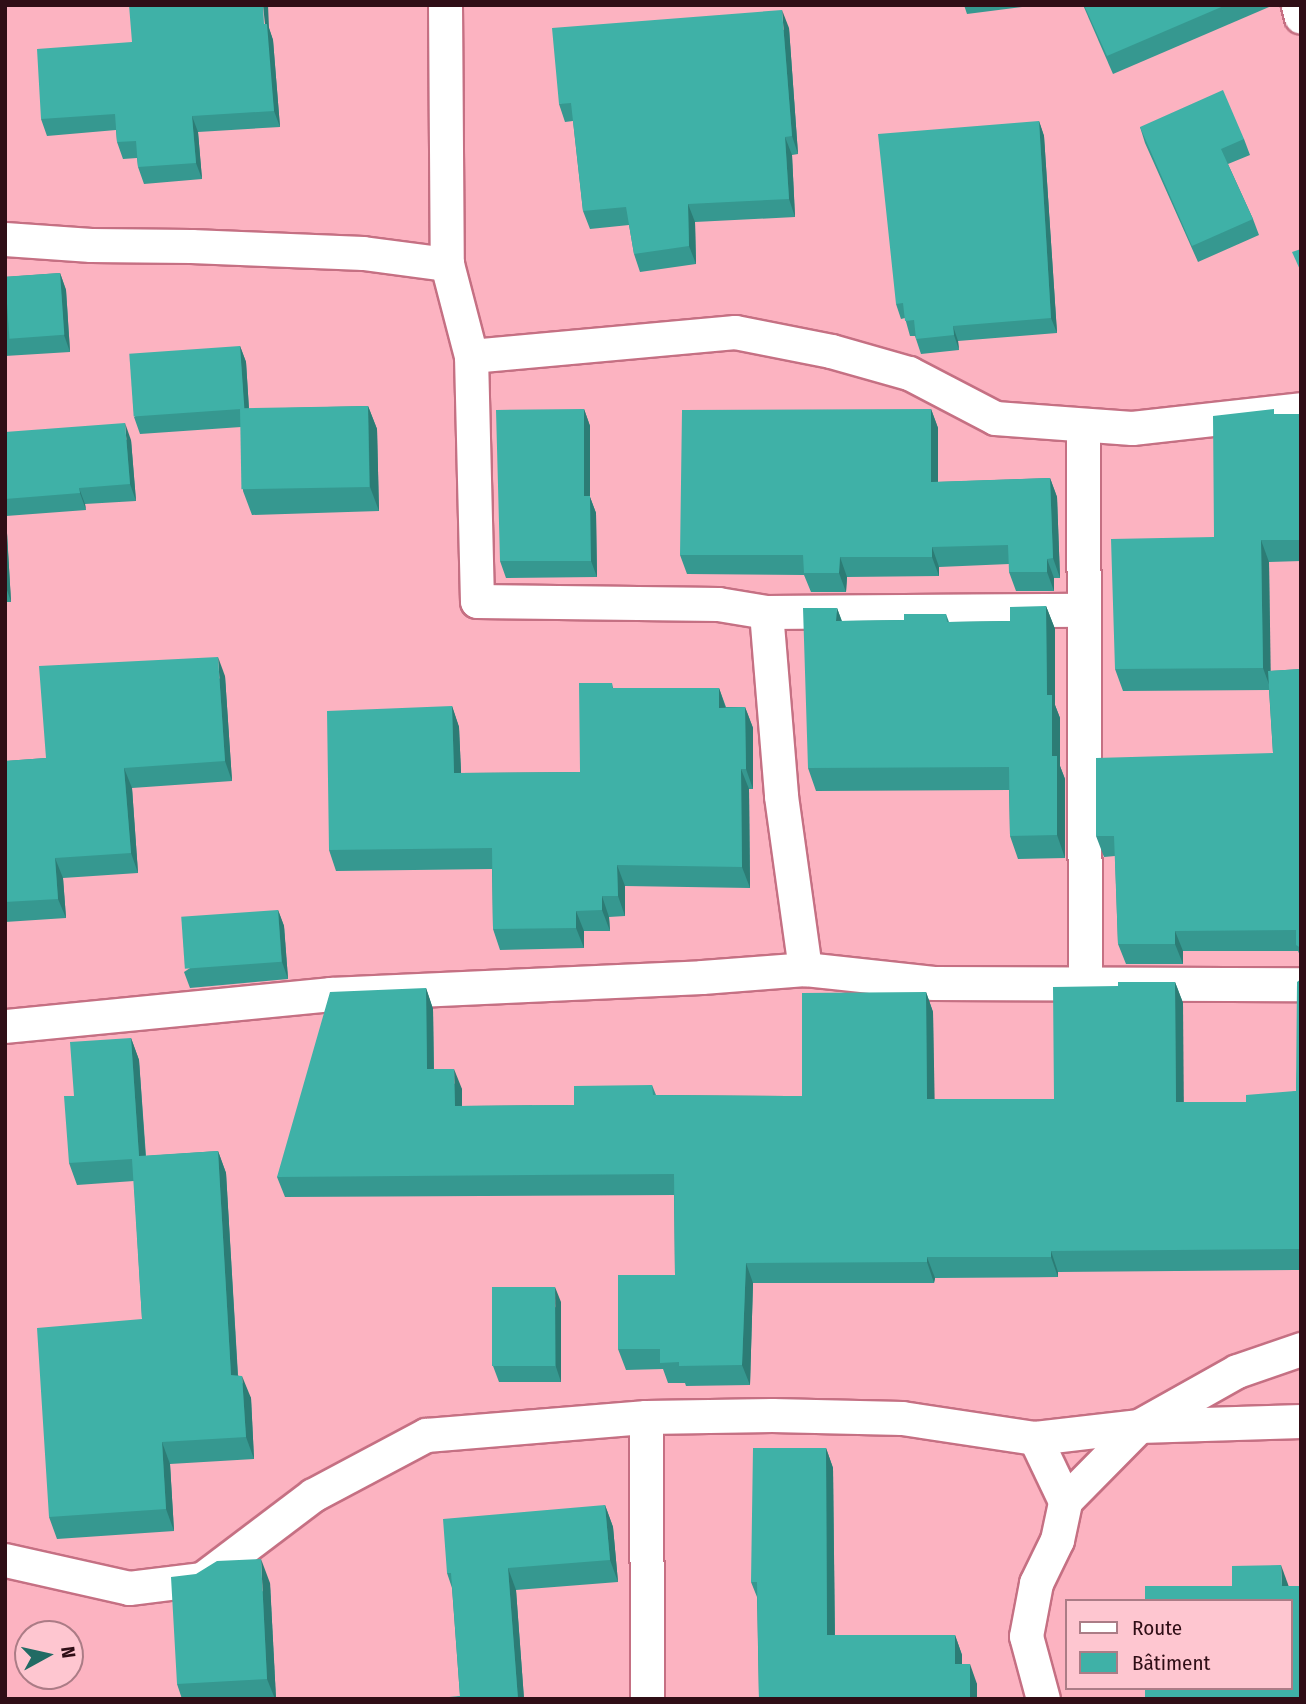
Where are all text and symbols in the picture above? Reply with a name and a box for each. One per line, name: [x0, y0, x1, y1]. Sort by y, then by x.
legend: [1064, 1599, 1292, 1690]
text: Route: [1132, 1615, 1182, 1641]
north arrow: [14, 1620, 84, 1690]
text: N: [56, 1645, 80, 1660]
text: Bâtiment: [1132, 1650, 1210, 1676]

